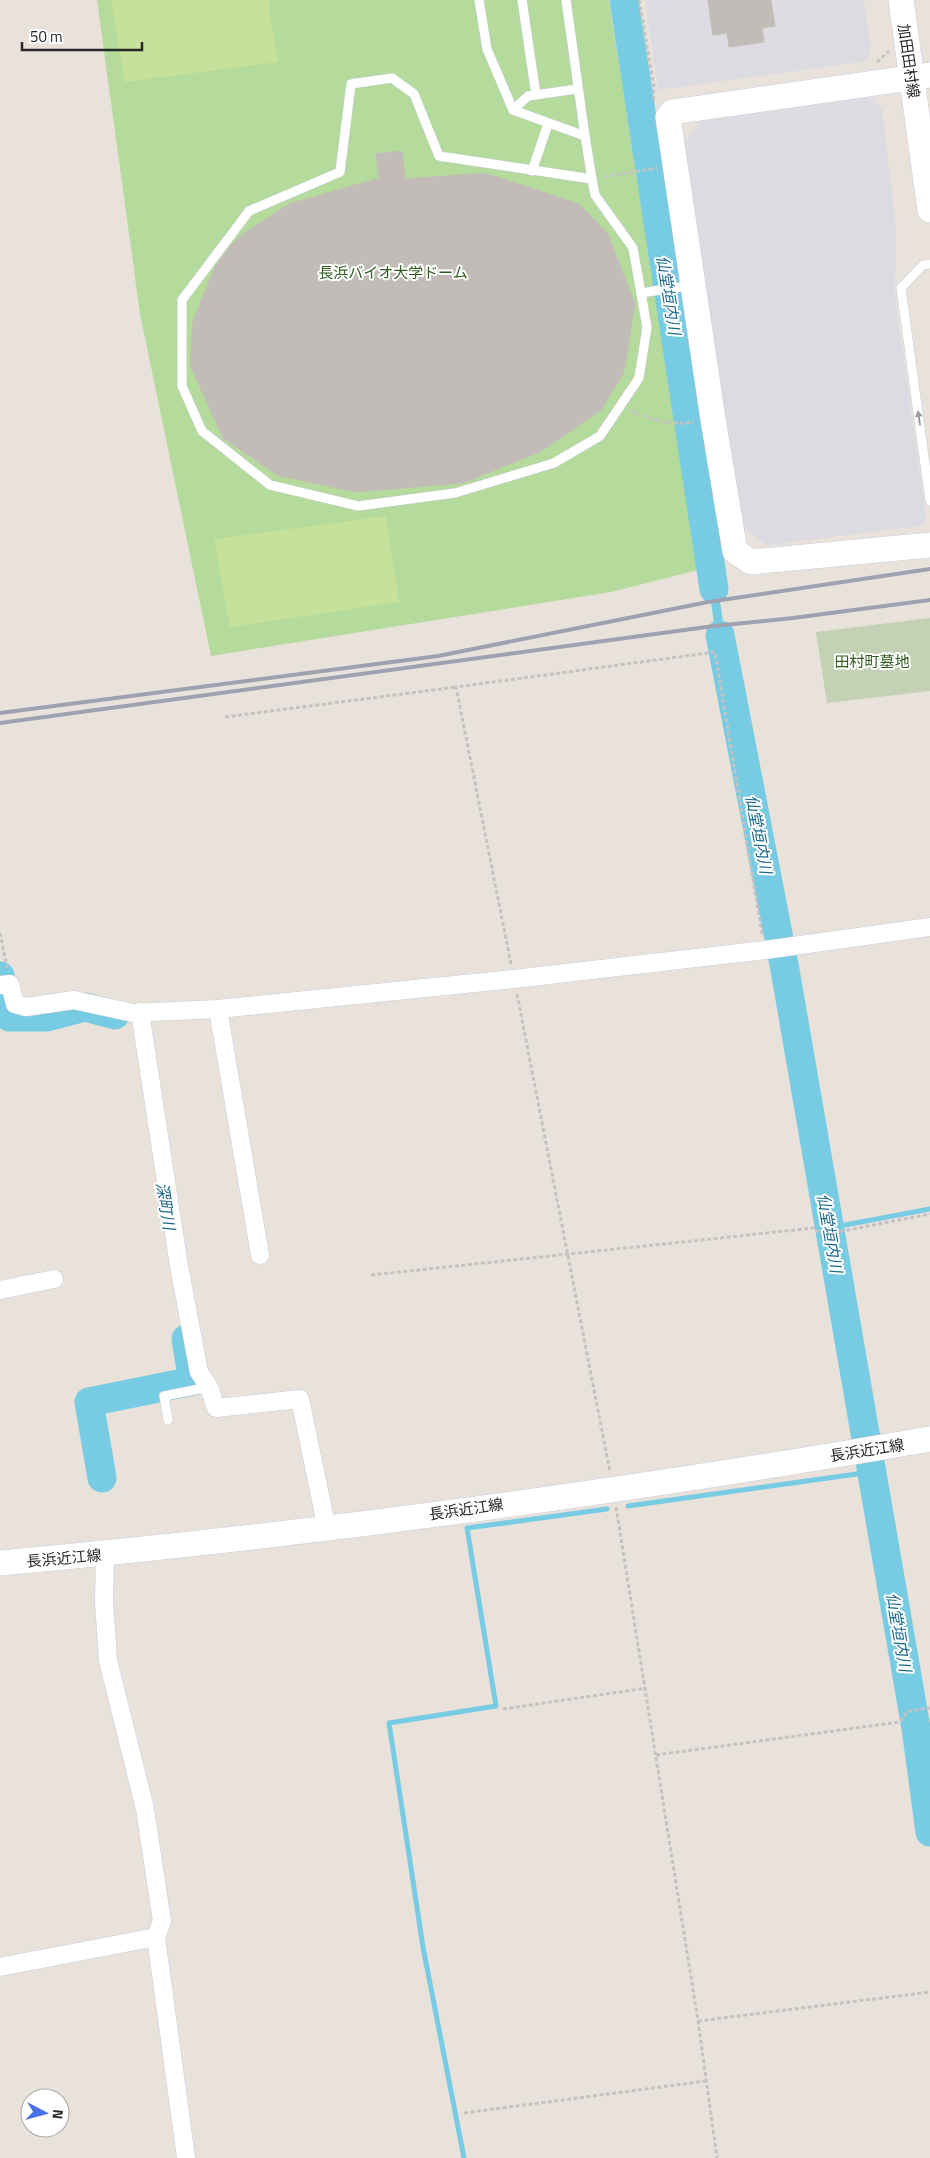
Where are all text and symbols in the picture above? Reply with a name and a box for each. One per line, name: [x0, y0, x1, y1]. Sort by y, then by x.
scale bar: [22, 20, 142, 52]
street label: 加田田村線: [892, 22, 926, 100]
text: 50 m: [30, 25, 63, 48]
water label: 仙堂垣内川: [651, 254, 687, 338]
park label: 長浜バイオ大学ドーム: [318, 261, 468, 284]
one-way arrow: [915, 410, 923, 426]
park label: 田村町墓地: [834, 650, 910, 673]
water label: 仙堂垣内川: [740, 792, 779, 878]
water label: 深町川: [150, 1180, 182, 1234]
water label: 仙堂垣内川: [811, 1192, 849, 1276]
street label: 長浜近江線: [828, 1433, 906, 1467]
street label: 長浜近江線: [427, 1492, 505, 1526]
street label: 長浜近江線: [26, 1543, 102, 1573]
water label: 仙堂垣内川: [880, 1591, 918, 1675]
north arrow: [20, 2088, 70, 2138]
text: N: [47, 2108, 69, 2120]

